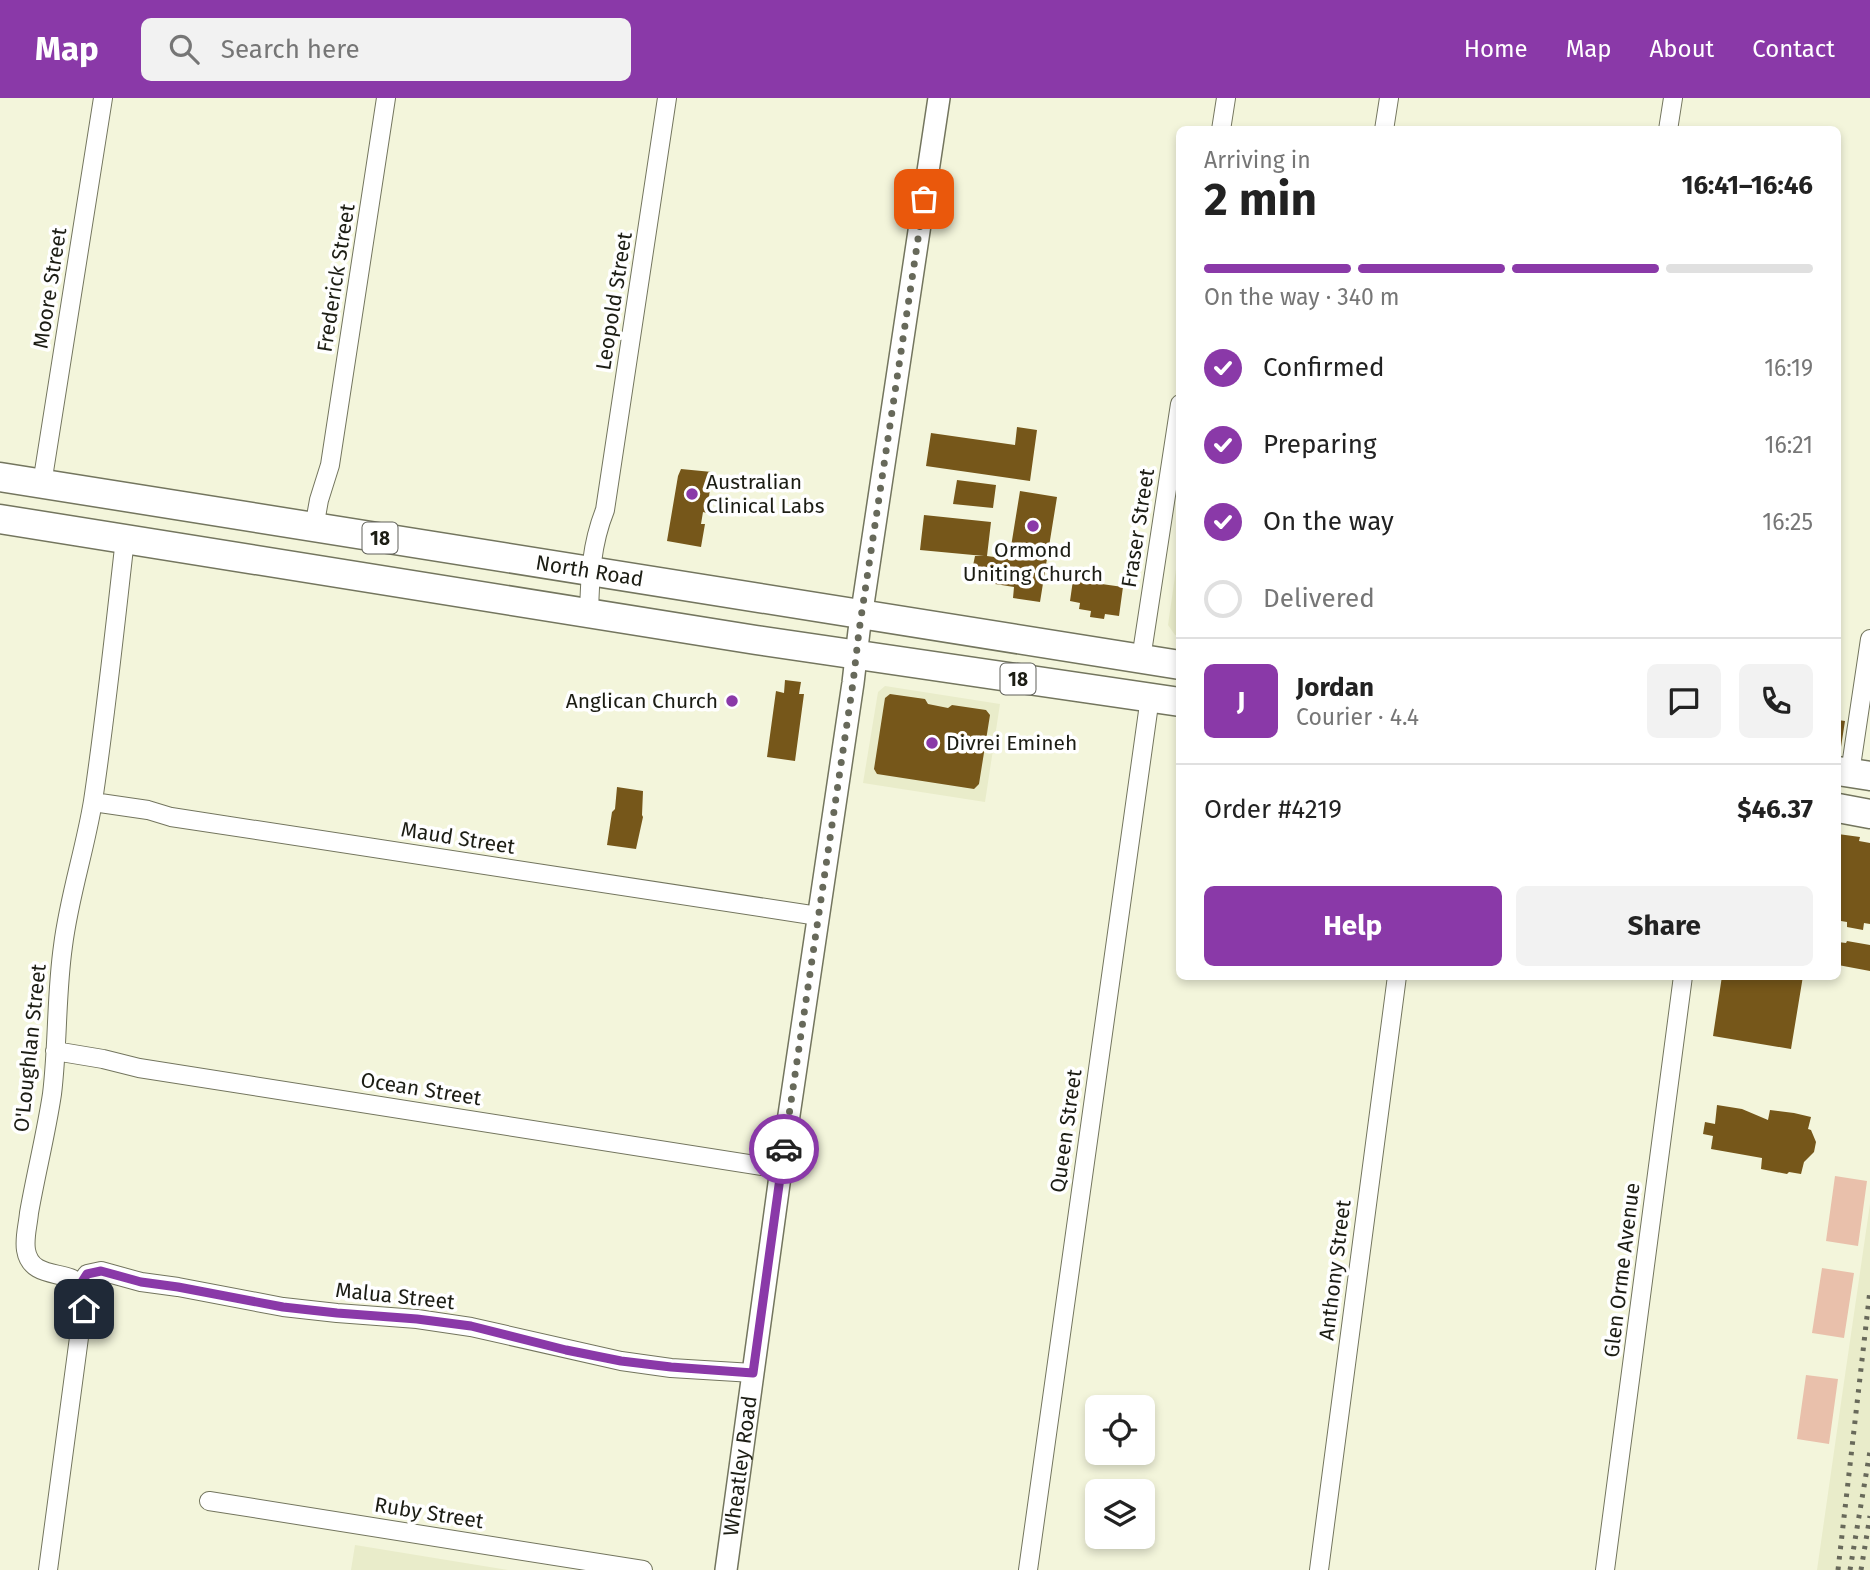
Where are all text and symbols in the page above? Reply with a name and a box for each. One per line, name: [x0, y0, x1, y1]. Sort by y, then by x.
search box: [141, 18, 631, 81]
text: Map: [35, 29, 99, 69]
icon: search: [165, 30, 203, 68]
text: Search here: [221, 34, 360, 65]
text: Home: [1464, 35, 1528, 63]
text: Map: [1566, 35, 1612, 63]
text: About: [1650, 35, 1714, 63]
text: Contact: [1752, 35, 1835, 63]
text: Arriving in: [1204, 146, 1311, 174]
pin: [894, 169, 954, 229]
text: 16:41–16:46: [1681, 170, 1813, 201]
text: 2 min: [1204, 172, 1317, 227]
icon: bag: [905, 180, 943, 218]
street label: Frederick Street: [311, 202, 361, 354]
street label: Moore Street: [28, 225, 72, 350]
street label: Leopold Street: [590, 230, 638, 372]
text: On the way · 340 m: [1204, 283, 1400, 311]
icon: check: [1204, 349, 1242, 387]
text: Confirmed: [1263, 352, 1384, 383]
text: 16:19: [1764, 354, 1813, 382]
icon: check: [1204, 426, 1242, 464]
text: Preparing: [1263, 429, 1376, 460]
text: 16:21: [1764, 431, 1813, 459]
street label: Fraser Street: [1116, 466, 1160, 589]
place label: Australian Clinical Labs: [706, 469, 825, 519]
marker: Australian Clinical Labs: [684, 486, 700, 502]
icon: check: [1204, 503, 1242, 541]
text: On the way: [1263, 506, 1394, 537]
text: 16:25: [1762, 508, 1813, 536]
marker: Ormond Uniting Church: [1025, 518, 1041, 534]
road number: 18: [362, 522, 398, 554]
place label: Ormond Uniting Church: [963, 537, 1103, 587]
street label: North Road: [534, 550, 645, 592]
text: Delivered: [1263, 583, 1375, 614]
road number: 18: [1000, 664, 1036, 694]
button: chat: [1647, 664, 1721, 738]
button: phone: [1739, 664, 1813, 738]
text: Jordan: [1296, 672, 1374, 703]
text: J: [1237, 686, 1245, 717]
place label: Anglican Church: [566, 688, 718, 714]
marker: Anglican Church: [724, 693, 740, 709]
text: Courier · 4.4: [1296, 703, 1419, 731]
place label: Divrei Emineh: [946, 730, 1077, 756]
marker: Divrei Emineh: [924, 735, 940, 751]
text: Order #4219: [1204, 794, 1342, 825]
text: $46.37: [1737, 794, 1813, 825]
street label: Maud Street: [399, 816, 517, 860]
button: Help: [1204, 886, 1502, 966]
button: Share: [1516, 886, 1813, 966]
street label: O'Loughlan Street: [8, 962, 52, 1133]
street label: Ocean Street: [359, 1067, 484, 1111]
street label: Queen Street: [1044, 1067, 1088, 1194]
courier: [749, 1114, 819, 1184]
icon: car: [765, 1130, 803, 1168]
street label: Glen Orme Avenue: [1598, 1181, 1646, 1359]
street label: Anthony Street: [1313, 1198, 1357, 1342]
street label: Malua Street: [334, 1277, 456, 1315]
pin: [54, 1279, 114, 1339]
icon: home: [65, 1290, 103, 1328]
street label: Wheatley Road: [718, 1394, 763, 1538]
map controls: [1085, 1395, 1155, 1549]
button: locate: [1085, 1395, 1155, 1465]
button: layers: [1085, 1479, 1155, 1549]
street label: Ruby Street: [373, 1492, 486, 1535]

